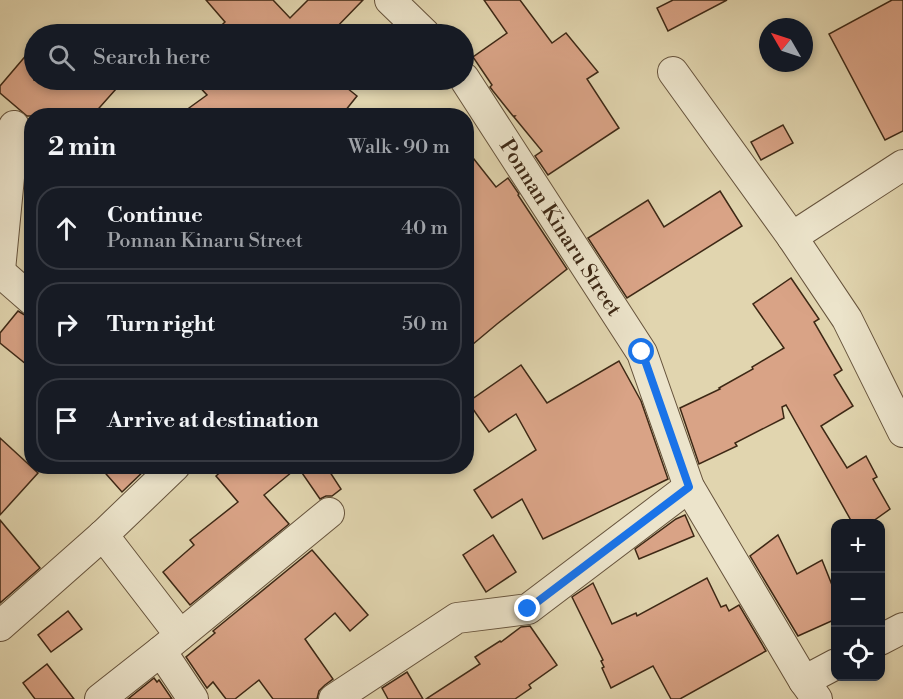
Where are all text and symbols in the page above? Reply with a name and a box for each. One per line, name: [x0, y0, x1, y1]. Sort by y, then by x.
north arrow: [759, 18, 813, 72]
search box: [24, 24, 474, 90]
icon: search: [45, 41, 78, 74]
text: Search here: [93, 44, 210, 71]
text: 2 min: [48, 131, 116, 163]
text: Walk · 90 m: [348, 135, 450, 160]
street label: Ponnan Kinaru Street: [493, 135, 627, 322]
text: Continue: [107, 202, 203, 229]
icon: ahead: [50, 212, 83, 245]
text: 40 m: [401, 216, 448, 241]
text: Ponnan Kinaru Street: [107, 229, 303, 254]
icon: right: [50, 308, 83, 341]
text: Turn right: [107, 311, 215, 338]
text: 50 m: [402, 312, 448, 337]
route start: [628, 338, 654, 364]
icon: arrive: [50, 404, 83, 437]
text: Arrive at destination: [107, 407, 319, 434]
map controls: [831, 519, 885, 681]
button: +: [831, 519, 885, 573]
button: −: [831, 573, 885, 627]
route end: [514, 595, 540, 621]
button: locate: [831, 627, 885, 681]

